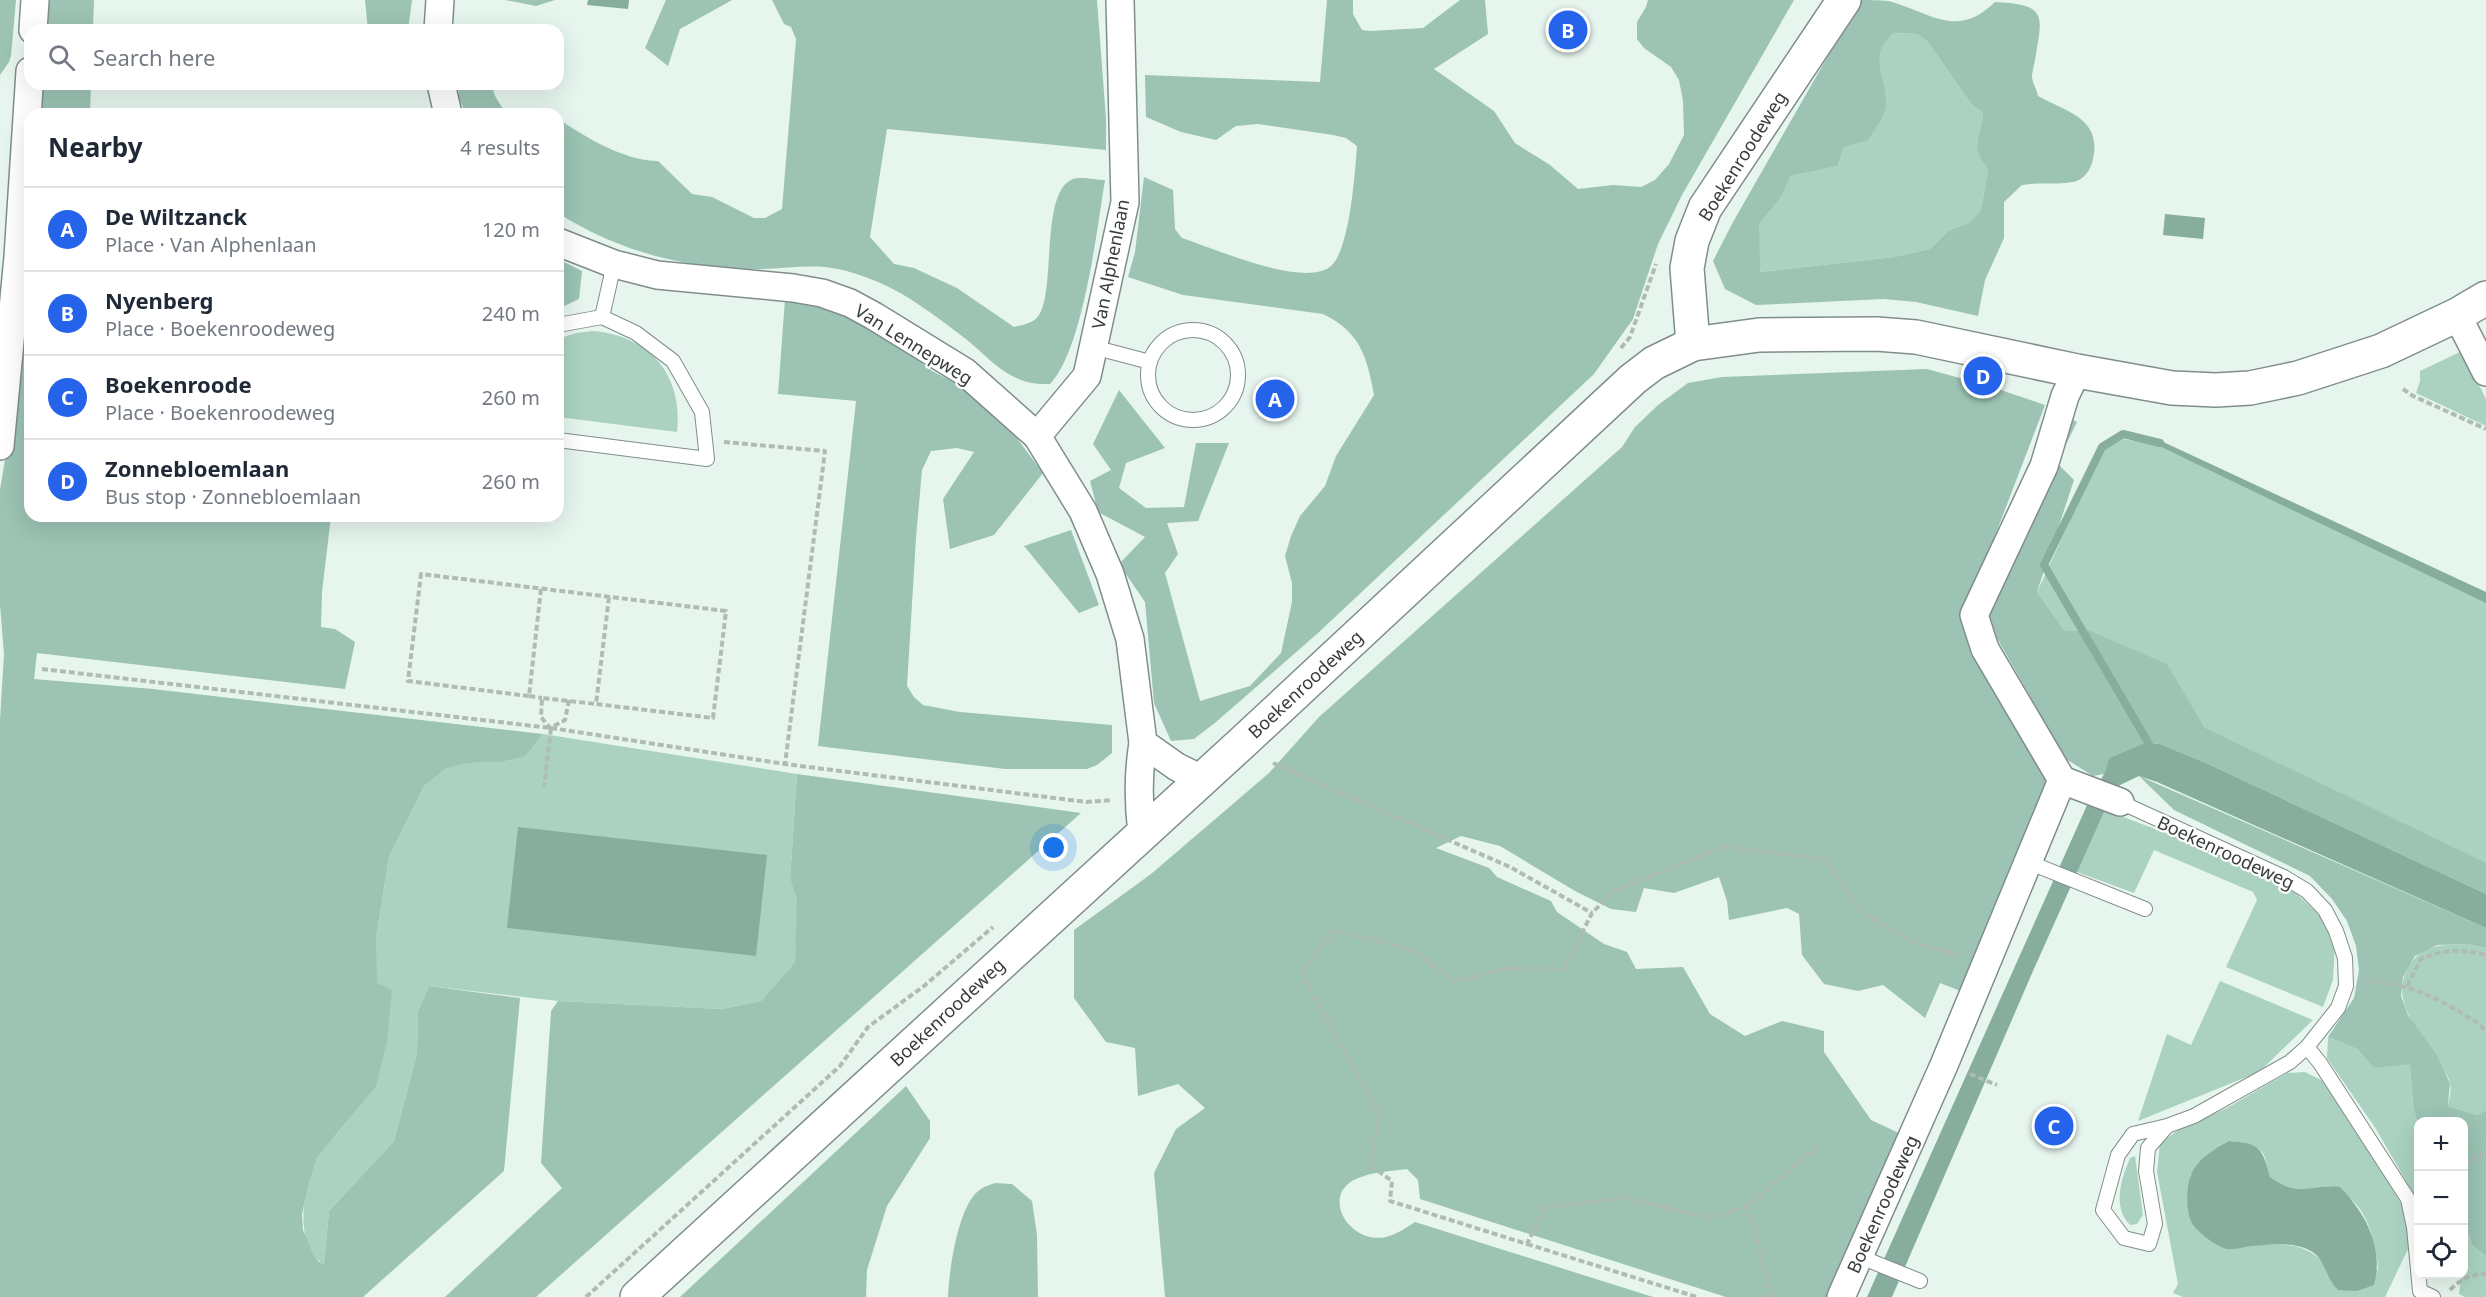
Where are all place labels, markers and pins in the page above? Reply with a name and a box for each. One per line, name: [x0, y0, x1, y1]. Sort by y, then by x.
pin: B: [1548, 8, 1588, 52]
pin: D: [1964, 354, 2002, 398]
pin: A: [1256, 376, 1294, 422]
pin: C: [2034, 1104, 2074, 1148]

